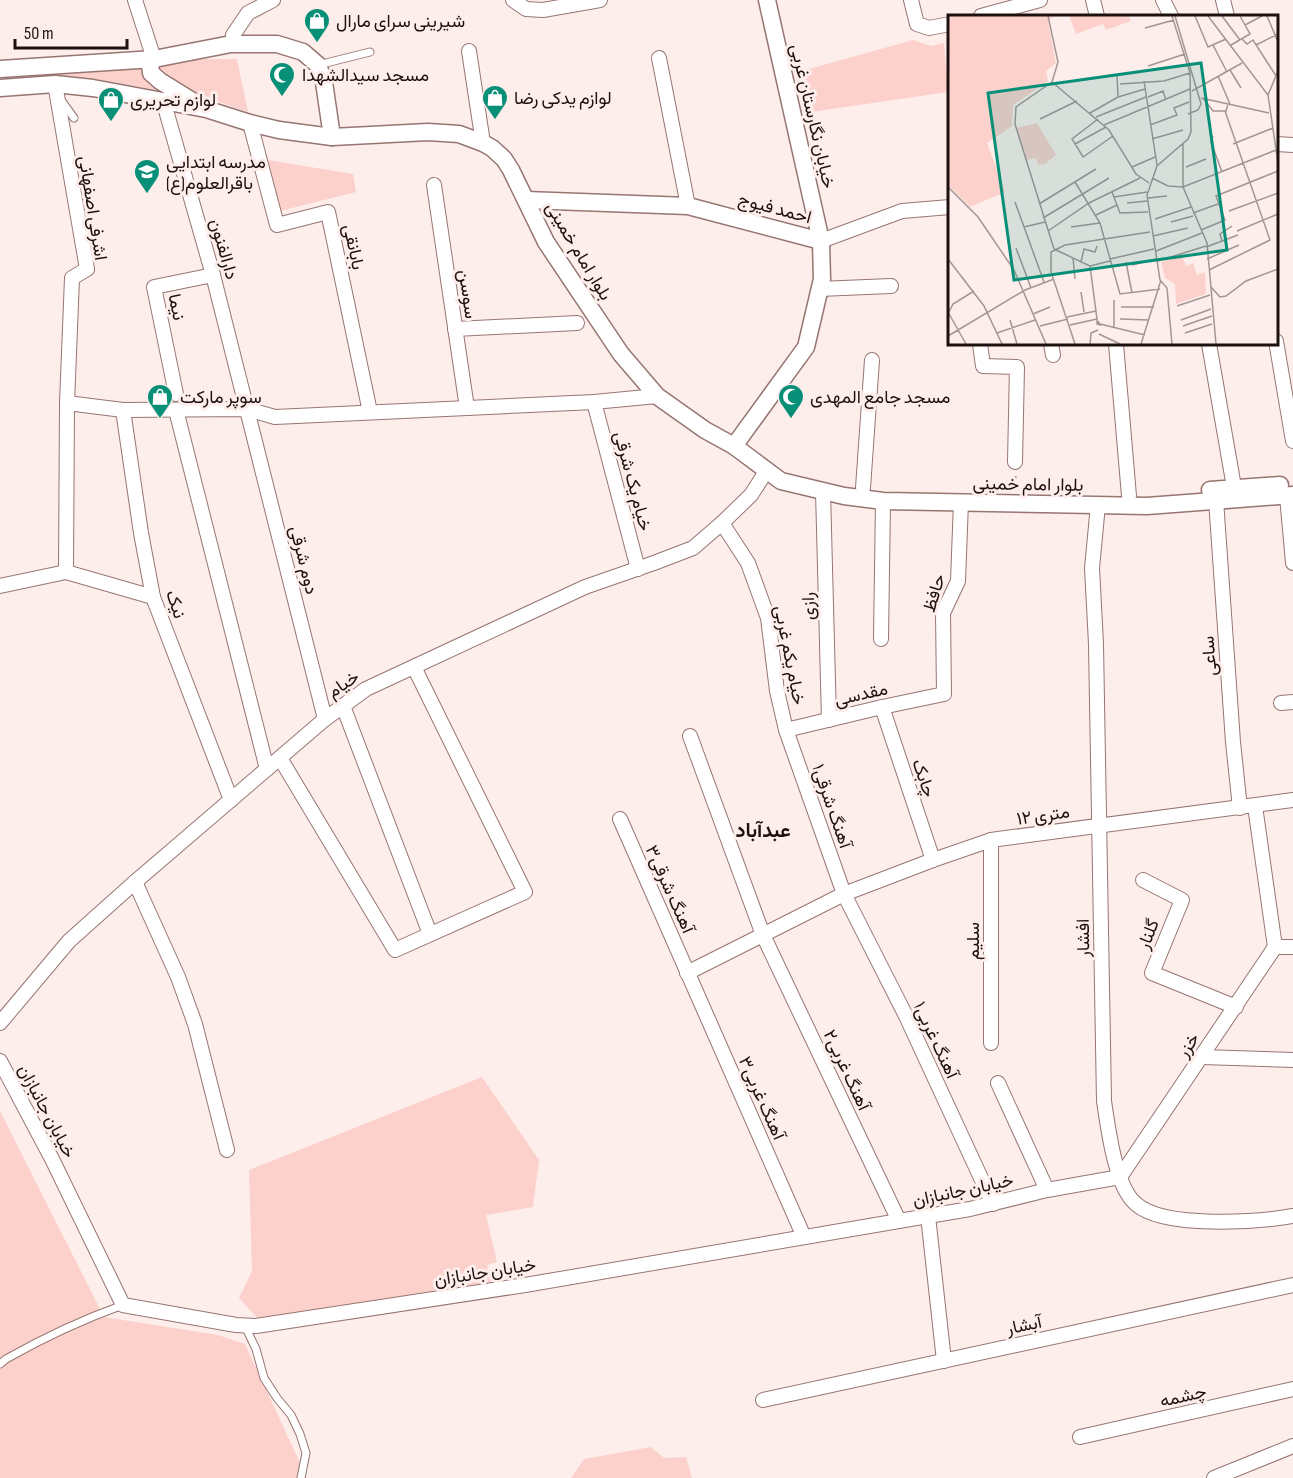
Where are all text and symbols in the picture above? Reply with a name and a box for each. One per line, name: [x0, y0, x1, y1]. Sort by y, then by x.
shop icon: شیرینی سرای مارال: [302, 6, 332, 44]
place label: شیرینی سرای مارال: [336, 11, 465, 32]
scale bar: [15, 12, 128, 50]
inset map: [948, 15, 1278, 345]
text: 50 m: [24, 23, 54, 44]
street label: خیابان نگارستان غربی: [786, 42, 839, 190]
mosque icon: مسجد سیدالشهدا: [267, 60, 297, 98]
place label: مسجد سیدالشهدا: [302, 65, 429, 86]
shop icon: لوازم یدکی رضا: [480, 83, 510, 121]
shop icon: لوازم تحریری: [96, 85, 126, 123]
place label: لوازم یدکی رضا: [514, 88, 612, 110]
place label: لوازم تحریری: [130, 90, 216, 112]
place label: مدرسه ابتدایی باقرالعلوم(ع): [166, 152, 266, 195]
street label: اشرفی اصفهانی: [74, 154, 111, 262]
school or university icon: مدرسه ابتدایی باقرالعلوم(ع): [132, 157, 162, 195]
street label: احمد فیوج: [736, 189, 814, 229]
street label: بلوار امام خمینی: [540, 198, 616, 305]
street label: دارالفنون: [205, 216, 242, 282]
street label: بابانقی: [338, 223, 369, 272]
street label: سوسن: [454, 268, 481, 320]
street label: نیما: [163, 292, 190, 322]
shop icon: سوپر مارکت: [145, 382, 175, 420]
mosque icon: مسجد جامع المهدی: [776, 382, 806, 420]
place label: سوپر مارکت: [180, 387, 262, 409]
place label: مسجد جامع المهدی: [810, 387, 950, 409]
street label: خیام یک شرقی: [608, 429, 656, 533]
street label: بلوار امام خمینی: [972, 473, 1084, 497]
street label: دوم شرقی: [284, 524, 322, 597]
street label: حافظ: [919, 572, 950, 615]
street label: نیک: [161, 587, 190, 621]
street label: رازی: [798, 592, 819, 620]
street label: خیام یکم غربی: [769, 604, 809, 707]
street label: ساعی: [1198, 635, 1221, 677]
street label: خیام: [323, 666, 364, 703]
street label: مقدسی: [832, 678, 890, 711]
street label: چابک: [906, 756, 940, 800]
street label: آهنگ شرقی۱: [807, 761, 856, 853]
street label: ۱۲ متری: [1015, 801, 1071, 830]
district label: عبدآباد: [735, 819, 791, 843]
street label: آهنگ شرقی۳: [641, 842, 699, 938]
street label: گلنار: [1133, 916, 1164, 953]
street label: افشار: [1073, 919, 1094, 958]
street label: سلیم: [963, 922, 985, 960]
street label: آهنگ غربی۱: [909, 998, 963, 1084]
street label: آهنگ غربی۲: [819, 1027, 875, 1116]
street label: خزر: [1172, 1029, 1204, 1062]
street label: آهنگ غربی۳: [734, 1053, 790, 1145]
street label: خیابان جانبازان: [13, 1061, 80, 1161]
street label: خیابان جانبازان: [911, 1170, 1015, 1211]
street label: خیابان جانبازان: [433, 1254, 537, 1291]
street label: آبشار: [1004, 1311, 1045, 1340]
street label: چشمه: [1158, 1381, 1209, 1413]

